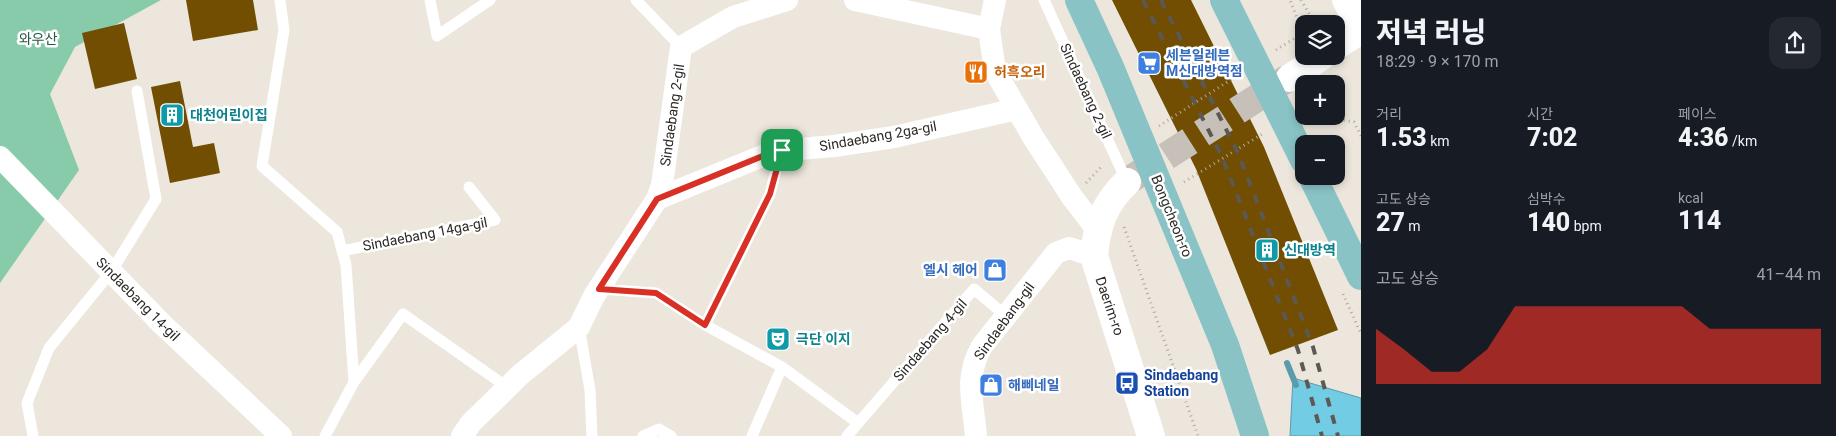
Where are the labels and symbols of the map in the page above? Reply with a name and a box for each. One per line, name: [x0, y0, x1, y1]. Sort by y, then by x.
park label: 와우산: [19, 31, 57, 47]
street label: Sindaebang 2-gil: [1057, 41, 1115, 141]
place label: 세븐일레븐 M신대방역점: [1166, 47, 1243, 79]
supermarket icon: 세븐일레븐 M신대방역점: [1136, 50, 1162, 76]
restaurant icon: 허흑오리: [963, 59, 989, 85]
street label: Sindaebang 2-gil: [657, 63, 687, 167]
place label: 허흑오리: [994, 64, 1046, 80]
building icon: 대천어린이집: [159, 102, 185, 128]
place label: 대천어린이집: [190, 107, 267, 123]
street label: Sindaebang 2ga-gil: [818, 118, 938, 154]
pin: [761, 129, 803, 171]
street label: Bongcheon-ro: [1148, 173, 1196, 259]
street label: Sindaebang 14ga-gil: [361, 214, 489, 254]
building icon: 신대방역: [1254, 237, 1280, 263]
place label: 신대방역: [1284, 242, 1336, 258]
street label: Sindaebang 14-gil: [93, 254, 183, 344]
shop icon: 엘시 헤어: [982, 257, 1008, 283]
place label: 엘시 헤어: [923, 262, 978, 278]
street label: Daerim-ro: [1092, 274, 1128, 338]
street label: Sindaebang-gil: [970, 279, 1038, 363]
street label: Sindaebang 4-gil: [890, 296, 970, 384]
theatre icon: 극단 이지: [765, 326, 791, 352]
place label: 극단 이지: [796, 331, 851, 347]
place label: Sindaebang Station: [1144, 367, 1218, 399]
bus stop icon: Sindaebang Station: [1114, 370, 1140, 396]
shop icon: 해삐네일: [978, 372, 1004, 398]
place label: 해삐네일: [1008, 377, 1060, 393]

